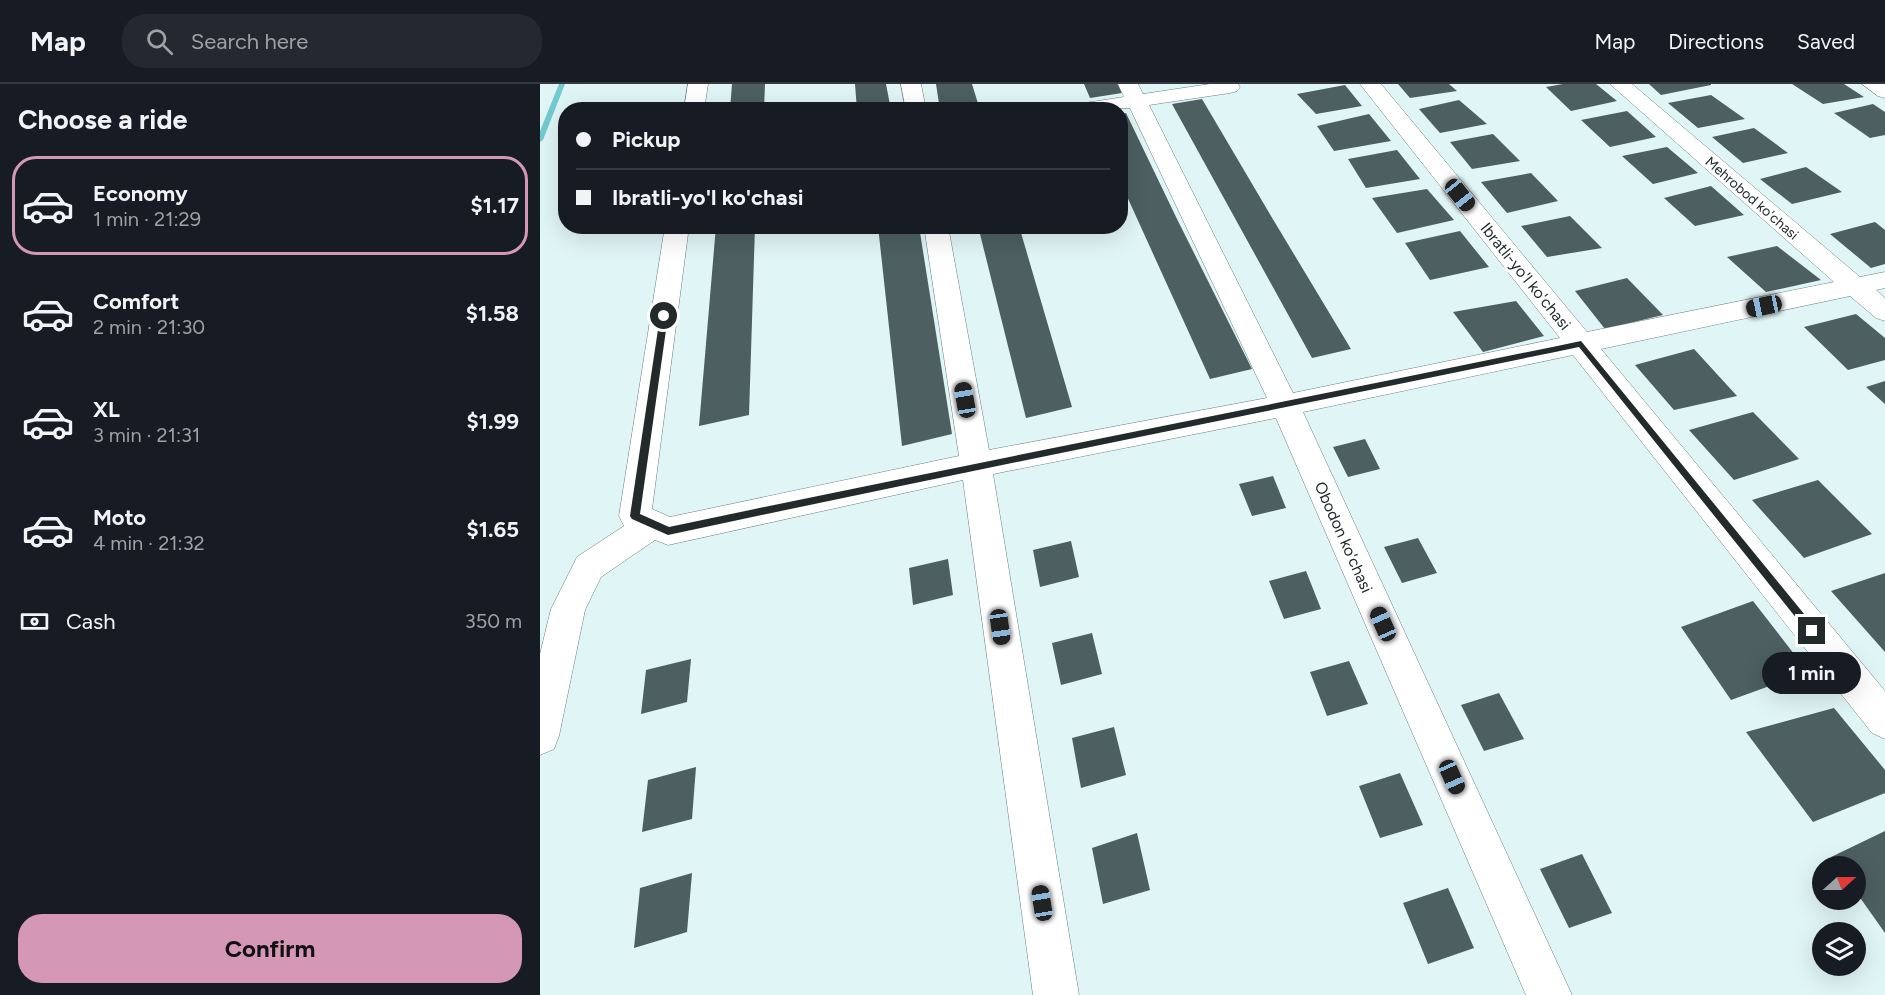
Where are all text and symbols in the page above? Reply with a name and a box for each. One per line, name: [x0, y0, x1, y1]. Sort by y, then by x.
search box: [122, 14, 542, 68]
text: Map: [30, 24, 86, 58]
icon: search: [143, 25, 176, 58]
text: Search here: [191, 28, 308, 55]
text: Map: [1594, 29, 1635, 54]
text: Directions: [1668, 29, 1764, 54]
text: Saved: [1797, 29, 1855, 54]
text: Choose a ride: [18, 103, 187, 136]
text: Pickup: [612, 126, 681, 153]
street label: Mehrobod ko'chasi: [1702, 153, 1802, 243]
car: [1442, 175, 1478, 215]
icon: car: [21, 179, 75, 233]
text: Economy: [93, 180, 188, 207]
text: Ibratli-yo'l ko'chasi: [612, 184, 803, 211]
text: $1.17: [471, 192, 519, 219]
text: 1 min · 21:29: [93, 207, 201, 231]
street label: Ibratli-yo'l ko'chasi: [1477, 219, 1575, 334]
icon: car: [21, 287, 75, 341]
text: Comfort: [93, 288, 179, 315]
car: [1745, 293, 1783, 319]
text: $1.58: [466, 300, 519, 327]
route start: [650, 302, 677, 329]
text: 2 min · 21:30: [93, 315, 205, 339]
car: [953, 381, 977, 419]
icon: car: [21, 395, 75, 449]
text: XL: [93, 396, 120, 423]
text: $1.99: [467, 408, 519, 435]
text: 3 min · 21:31: [93, 423, 200, 447]
street label: Obodon ko'chasi: [1311, 479, 1377, 596]
icon: car: [21, 503, 75, 557]
text: Moto: [93, 504, 146, 531]
text: $1.65: [467, 516, 519, 543]
text: 4 min · 21:32: [93, 531, 205, 555]
car: [1367, 604, 1399, 644]
icon: cash: [18, 605, 51, 638]
text: Cash: [66, 608, 116, 635]
car: [989, 608, 1011, 646]
text: 350 m: [465, 609, 522, 633]
route end: [1798, 617, 1825, 644]
callout: 1 min: [1762, 652, 1862, 694]
text: 1 min: [1788, 661, 1835, 685]
car: [1436, 757, 1468, 797]
north arrow: [1812, 856, 1866, 910]
map controls: [1812, 856, 1866, 976]
car: [1030, 884, 1054, 922]
button: Confirm: [18, 914, 522, 983]
button: layers: [1812, 922, 1866, 976]

